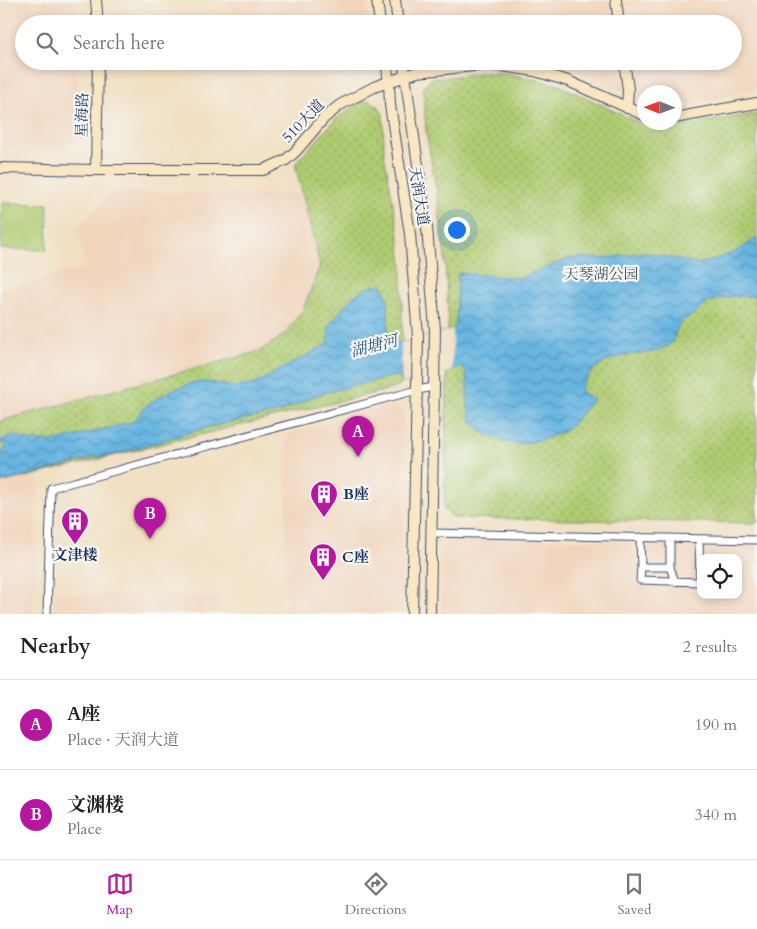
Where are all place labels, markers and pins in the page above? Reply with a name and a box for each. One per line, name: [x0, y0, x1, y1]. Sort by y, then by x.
pin: A: [342, 416, 374, 457]
building icon: B座: [309, 479, 339, 518]
place label: B座: [343, 484, 369, 504]
pin: B: [134, 498, 166, 539]
building icon: 文津楼: [60, 506, 90, 545]
building icon: C座: [308, 542, 338, 581]
place label: 文津楼: [52, 545, 98, 565]
place label: C座: [342, 547, 369, 567]

